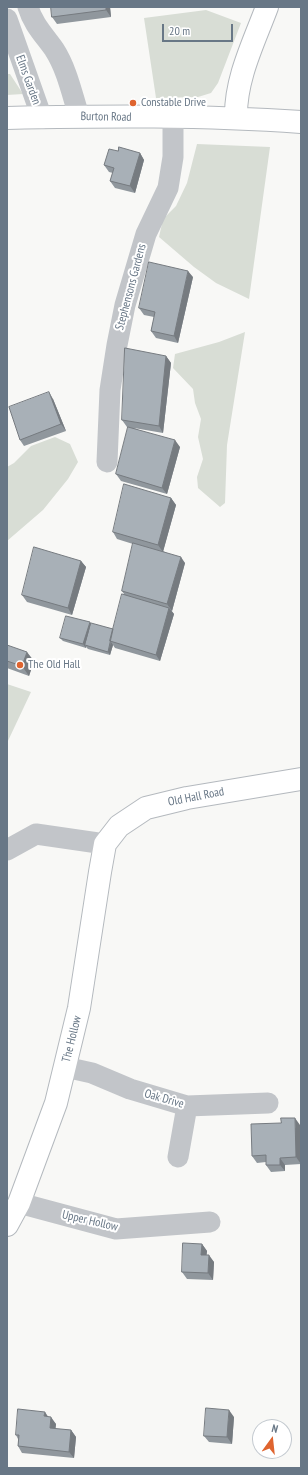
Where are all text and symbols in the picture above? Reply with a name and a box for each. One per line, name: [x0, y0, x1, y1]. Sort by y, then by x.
scale bar: [164, 16, 235, 42]
text: 20 m: [169, 23, 190, 38]
street label: Elms Garden: [12, 53, 44, 107]
place label: Constable Drive: [141, 96, 206, 110]
marker: Constable Drive: [128, 98, 138, 108]
street label: Burton Road: [80, 109, 132, 125]
street label: Stephensons Gardens: [113, 242, 149, 332]
place label: The Old Hall: [28, 658, 80, 672]
marker: The Old Hall: [15, 660, 25, 670]
street label: Old Hall Road: [167, 784, 225, 810]
street label: The Hollow: [59, 1014, 85, 1064]
street label: Oak Drive: [143, 1087, 185, 1111]
street label: Upper Hollow: [61, 1208, 119, 1234]
north arrow: [252, 1419, 292, 1459]
text: N: [270, 1421, 280, 1436]

